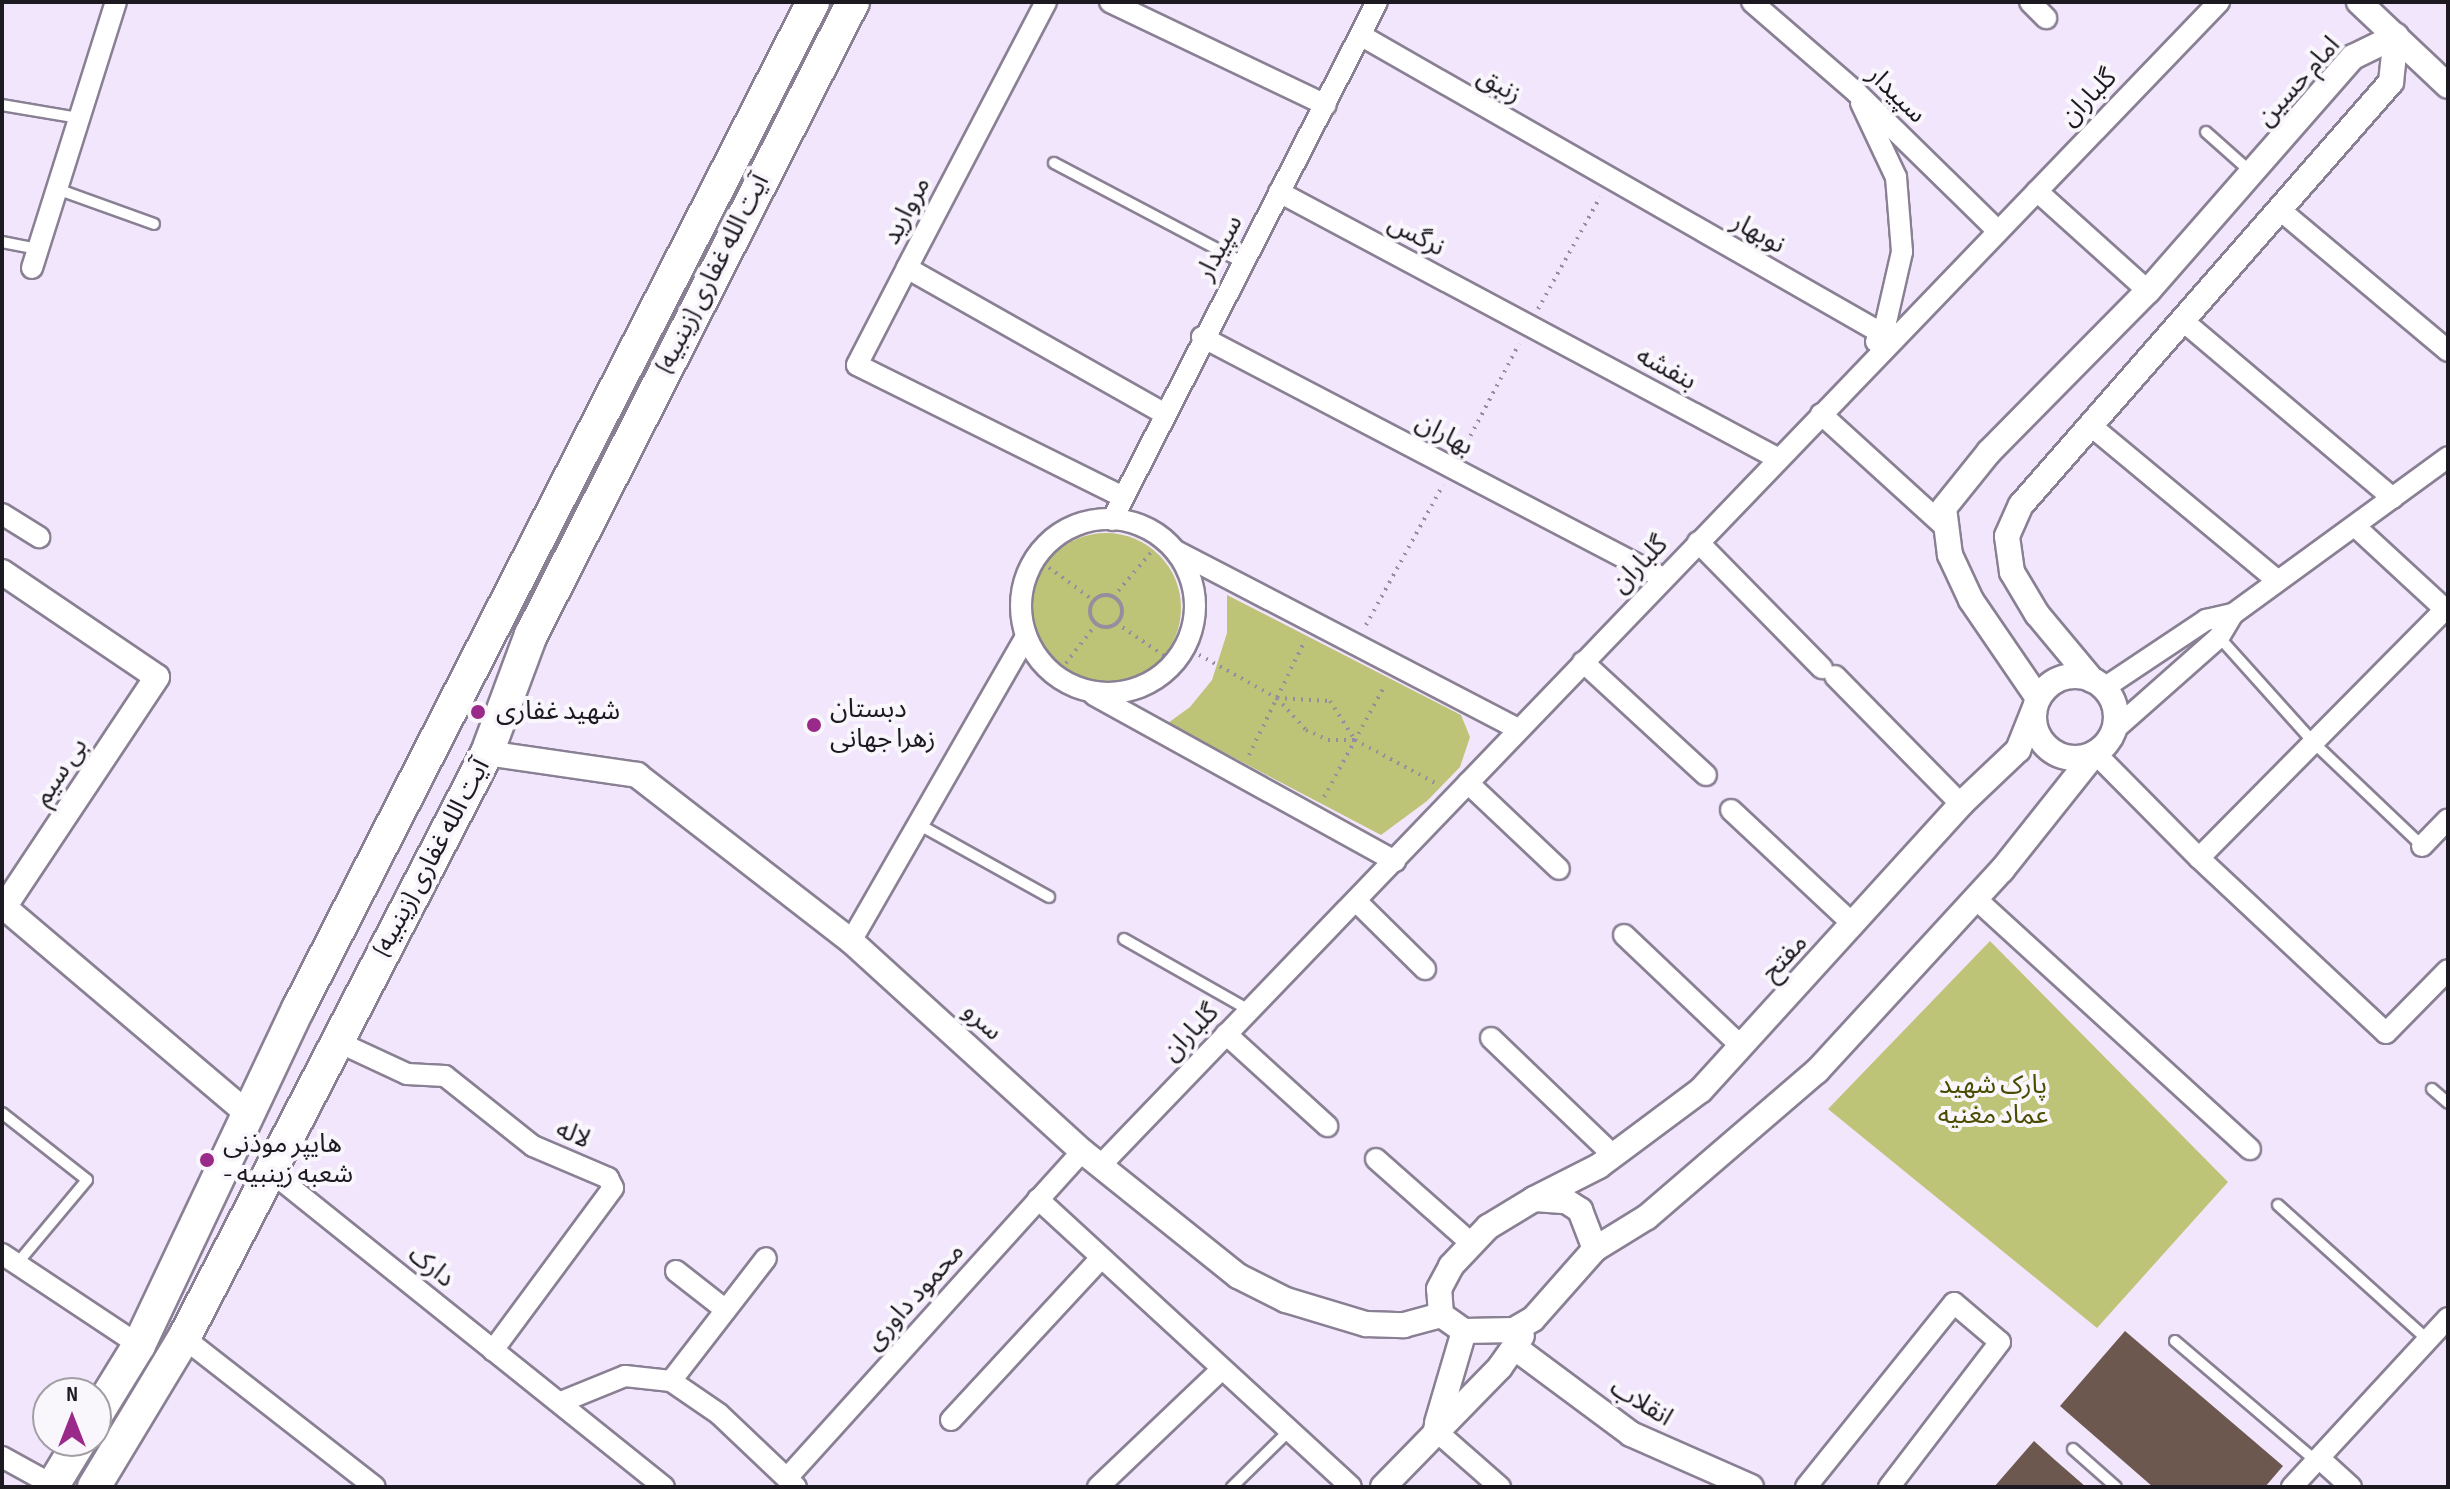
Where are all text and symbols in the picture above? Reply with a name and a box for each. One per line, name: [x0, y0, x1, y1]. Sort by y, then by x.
street label: امام حسین: [2251, 31, 2347, 133]
street label: سپیدار: [1860, 60, 1932, 130]
street label: زنبق: [1471, 61, 1527, 111]
street label: گلباران: [2054, 63, 2124, 133]
street label: آیت الله غفاری (زینبیه): [649, 169, 777, 379]
street label: مروارید: [876, 172, 938, 250]
street label: نوبهار: [1726, 207, 1790, 261]
street label: نرگس: [1382, 208, 1450, 264]
street label: سپیدار: [1190, 210, 1250, 286]
street label: بنفشه: [1631, 340, 1701, 398]
street label: بهاران: [1410, 407, 1478, 463]
street label: گلباران: [1605, 530, 1675, 600]
place label: دبستان زهرا جهانی: [830, 694, 936, 756]
place label: شهید غفاری: [496, 696, 620, 728]
marker: شهید غفاری: [467, 701, 489, 723]
marker: دبستان زهرا جهانی: [805, 716, 823, 734]
street label: بی سیم: [27, 732, 95, 812]
street label: آیت الله غفاری (زینبیه): [367, 754, 497, 962]
street label: مفتح: [1755, 928, 1815, 988]
street label: سرو: [956, 996, 1008, 1048]
street label: گلباران: [1156, 998, 1226, 1068]
park label: پارک شهید عماد مغنیه: [1938, 1070, 2048, 1132]
street label: لاله: [551, 1114, 595, 1156]
place label: هایپر موذنی - شعبه زینبیه: [223, 1129, 353, 1190]
marker: هایپر موذنی - شعبه زینبیه: [198, 1151, 216, 1169]
street label: محمود داوری: [859, 1237, 971, 1357]
street label: دارک: [402, 1239, 460, 1295]
street label: انقلاب: [1604, 1372, 1678, 1434]
north arrow: [32, 1377, 112, 1457]
text: N: [66, 1381, 78, 1408]

